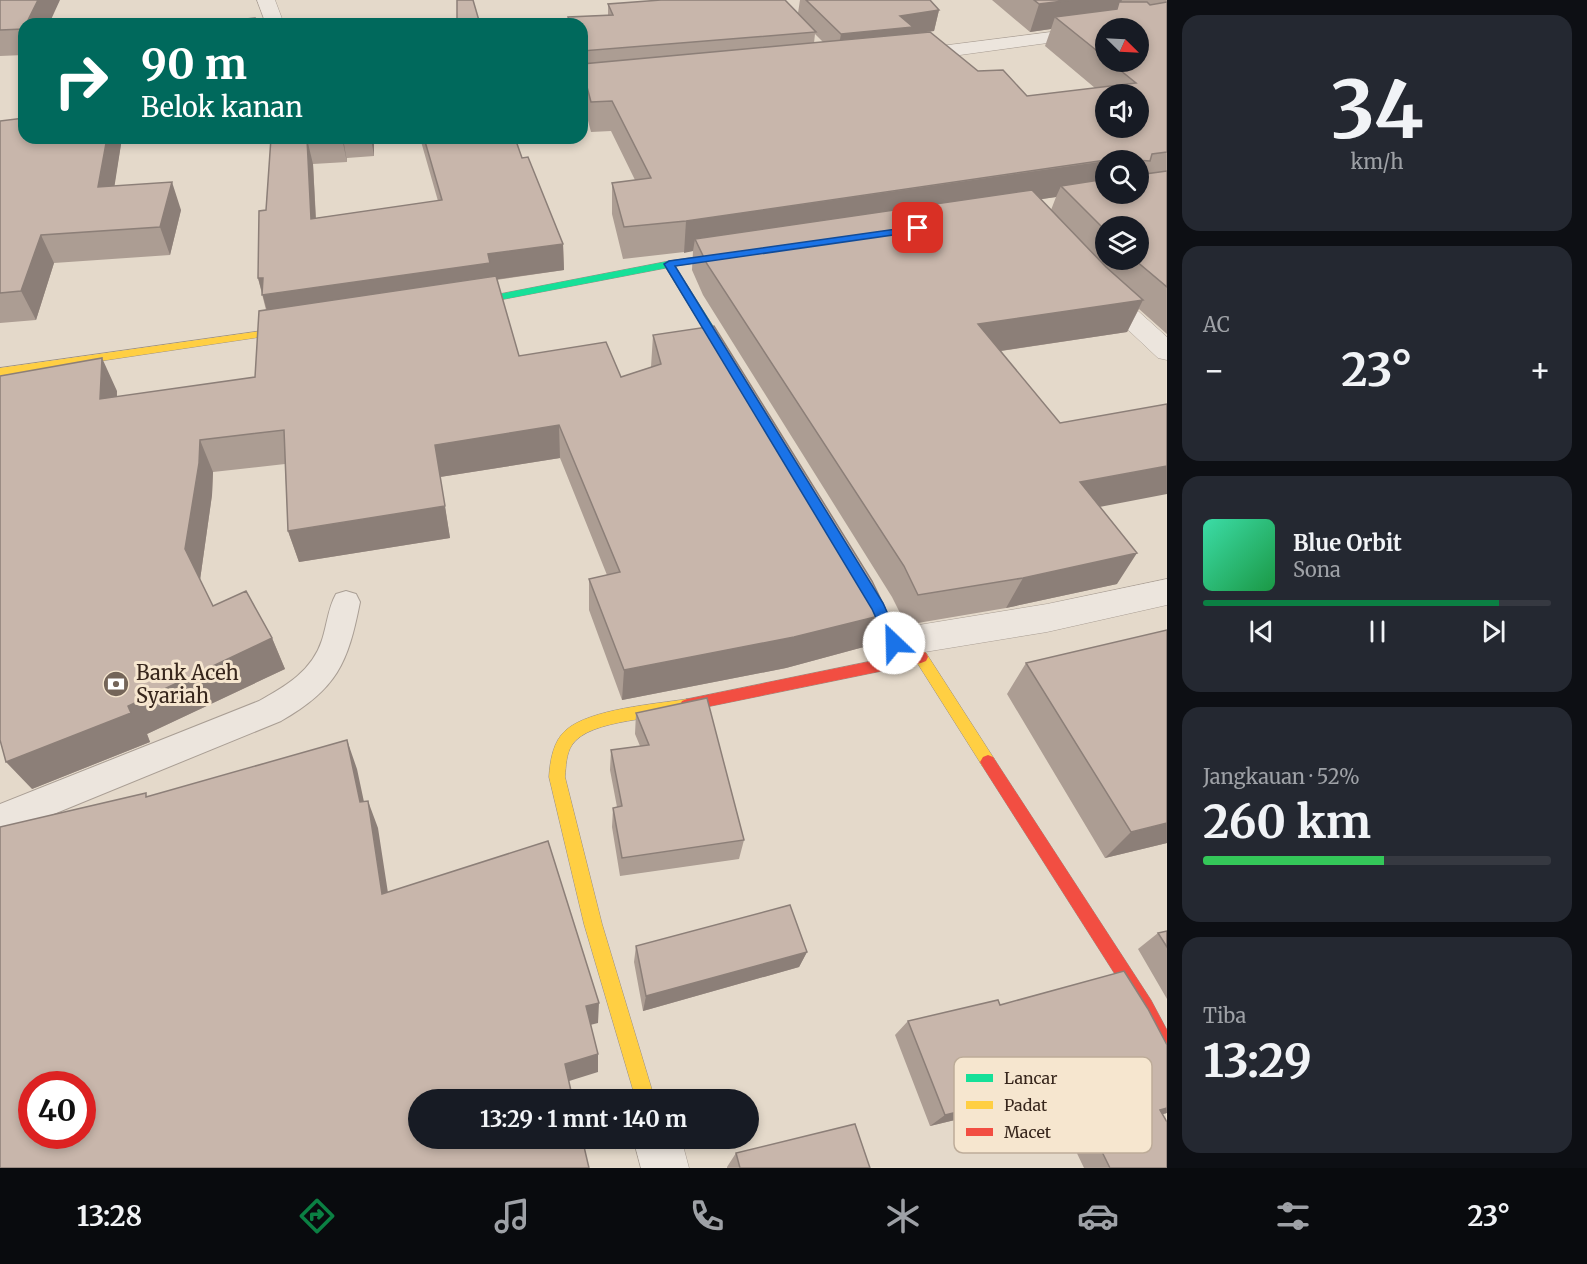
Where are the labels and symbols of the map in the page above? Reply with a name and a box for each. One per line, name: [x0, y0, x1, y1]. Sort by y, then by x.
north arrow: [1095, 18, 1149, 72]
pin: [892, 202, 943, 253]
position arrow: [862, 611, 926, 675]
place label: Bank Aceh Syariah: [136, 660, 239, 708]
bank icon: Bank Aceh Syariah: [101, 669, 131, 699]
legend: [954, 1057, 1152, 1153]
text: Lancar: [1004, 1068, 1057, 1088]
speed limit sign: 40: [18, 1071, 96, 1149]
text: Padat: [1004, 1095, 1048, 1115]
text: Macet: [1004, 1122, 1052, 1142]

